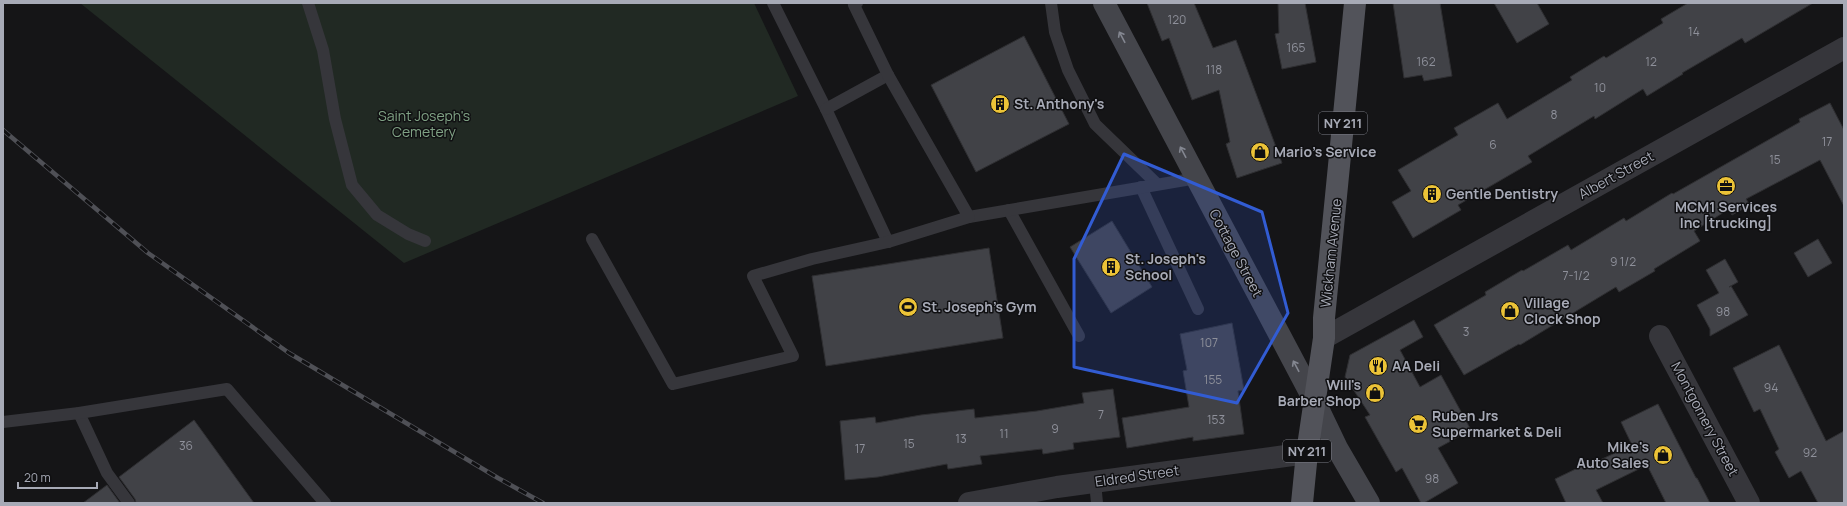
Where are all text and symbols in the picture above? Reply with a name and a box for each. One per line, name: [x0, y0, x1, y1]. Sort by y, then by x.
house number: 120: [1168, 11, 1186, 28]
house number: 14: [1688, 23, 1700, 40]
one-way arrow: [1118, 31, 1125, 43]
house number: 165: [1286, 39, 1306, 56]
house number: 162: [1417, 53, 1436, 70]
house number: 12: [1645, 53, 1657, 70]
house number: 118: [1206, 61, 1222, 78]
house number: 10: [1594, 79, 1606, 96]
building icon: St. Anthony's: [989, 93, 1011, 115]
place label: St. Anthony's: [1014, 94, 1105, 113]
park label: Saint Joseph's Cemetery: [378, 106, 470, 141]
house number: 8: [1551, 106, 1558, 123]
road number: NY 211: [1319, 112, 1367, 134]
house number: 17: [1822, 133, 1832, 150]
house number: 6: [1489, 136, 1497, 153]
shop icon: Mario's Service: [1249, 141, 1271, 163]
place label: Mario's Service: [1274, 142, 1376, 161]
one-way arrow: [1179, 146, 1186, 158]
street label: Albert Street: [1575, 146, 1657, 203]
house number: 15: [1769, 151, 1781, 168]
office icon: MCM1 Services Inc [trucking]: [1715, 175, 1737, 197]
building icon: Gentle Dentistry: [1421, 183, 1443, 205]
place label: Gentle Dentistry: [1446, 184, 1558, 203]
place label: MCM1 Services Inc [trucking]: [1675, 197, 1777, 232]
street label: Wickham Avenue: [1315, 198, 1346, 308]
street label: Cottage Street: [1205, 206, 1268, 300]
place label: St. Joseph's School: [1125, 249, 1206, 284]
house number: 9 1/2: [1610, 253, 1636, 270]
building icon: St. Joseph's School: [1100, 256, 1122, 278]
house number: 7-1/2: [1562, 267, 1590, 284]
place label: Village Clock Shop: [1524, 293, 1601, 328]
sports icon: St. Joseph's Gym: [897, 296, 919, 318]
place label: St. Joseph's Gym: [922, 297, 1037, 316]
shop icon: Village Clock Shop: [1499, 300, 1521, 322]
house number: 98: [1716, 303, 1730, 320]
house number: 3: [1463, 323, 1469, 340]
house number: 107: [1200, 334, 1218, 351]
restaurant icon: AA Deli: [1367, 355, 1389, 377]
place label: AA Deli: [1392, 356, 1440, 375]
street label: Montgomery Street: [1667, 358, 1744, 480]
one-way arrow: [1292, 360, 1299, 372]
house number: 155: [1204, 371, 1222, 388]
place label: Will's Barber Shop: [1278, 375, 1361, 410]
house number: 94: [1764, 379, 1778, 396]
shop icon: Will's Barber Shop: [1364, 382, 1386, 404]
house number: 7: [1098, 406, 1104, 423]
place label: Ruben Jrs Supermarket & Deli: [1432, 406, 1562, 441]
house number: 153: [1207, 411, 1225, 428]
supermarket icon: Ruben Jrs Supermarket & Deli: [1407, 413, 1429, 435]
house number: 9: [1051, 420, 1059, 437]
house number: 11: [999, 425, 1009, 442]
house number: 13: [955, 430, 967, 447]
house number: 15: [903, 435, 915, 452]
house number: 36: [179, 437, 193, 454]
place label: Mike's Auto Sales: [1577, 437, 1649, 472]
house number: 17: [855, 440, 865, 457]
road number: NY 211: [1283, 440, 1331, 462]
shop icon: Mike's Auto Sales: [1652, 444, 1674, 466]
house number: 92: [1803, 444, 1817, 461]
street label: Eldred Street: [1094, 460, 1181, 491]
scale bar: [18, 464, 97, 490]
text: 20 m: [24, 469, 51, 486]
house number: 98: [1425, 470, 1439, 487]

